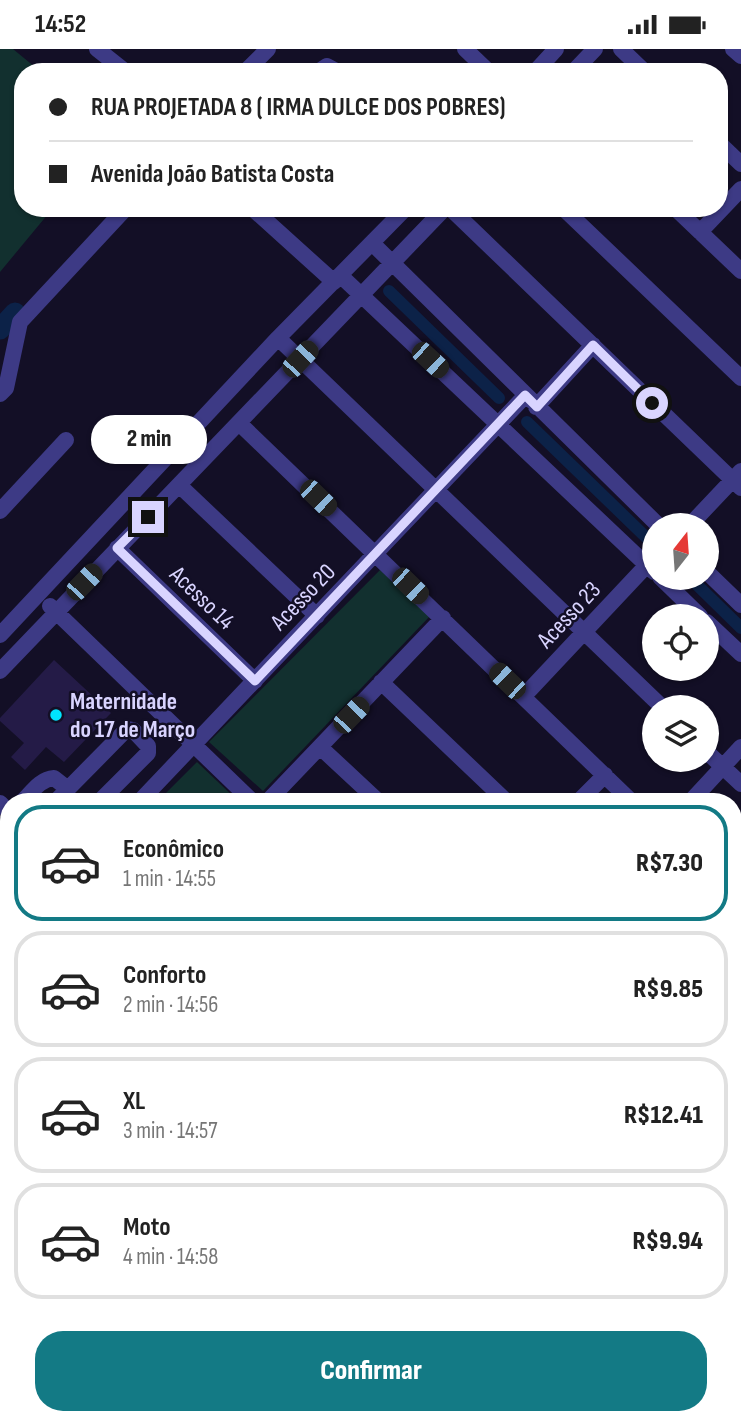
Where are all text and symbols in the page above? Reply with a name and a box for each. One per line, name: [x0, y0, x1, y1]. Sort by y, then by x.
text: 14:52: [35, 9, 86, 40]
text: RUA PROJETADA 8 ( IRMA DULCE DOS POBRES): [91, 92, 506, 123]
text: Avenida João Batista Costa: [91, 159, 335, 190]
car: [278, 336, 323, 382]
car: [408, 338, 453, 382]
route start: [636, 387, 668, 419]
callout: 2 min: [90, 415, 206, 465]
text: 2 min: [127, 425, 171, 453]
car: [296, 476, 341, 520]
route end: [132, 501, 164, 533]
north arrow: [642, 513, 719, 590]
map controls: [642, 513, 719, 772]
street label: Acesso 20: [264, 558, 342, 637]
street label: Acesso 14: [163, 559, 240, 636]
car: [62, 560, 107, 604]
car: [388, 564, 433, 608]
street label: Acesso 23: [530, 576, 607, 655]
button: locate: [642, 604, 719, 681]
car: [485, 659, 530, 703]
place label: Maternidade do 17 de Março: [70, 687, 195, 744]
car: [329, 693, 374, 737]
button: layers: [642, 695, 719, 772]
marker: Maternidade do 17 de Março: [48, 707, 64, 723]
icon: car: [39, 832, 102, 895]
text: Econômico: [123, 834, 224, 865]
text: R$7.30: [636, 848, 703, 879]
text: 1 min · 14:55: [123, 865, 216, 893]
icon: car: [39, 958, 102, 1021]
text: Conforto: [123, 960, 206, 991]
text: R$9.85: [633, 974, 703, 1005]
text: 2 min · 14:56: [123, 991, 218, 1019]
icon: car: [39, 1084, 102, 1147]
text: XL: [123, 1086, 145, 1117]
text: R$12.41: [624, 1100, 703, 1131]
text: 3 min · 14:57: [123, 1117, 217, 1145]
icon: car: [39, 1210, 102, 1273]
text: Moto: [123, 1212, 171, 1243]
text: R$9.94: [633, 1226, 703, 1257]
text: 4 min · 14:58: [123, 1243, 218, 1271]
button: Confirmar: [35, 1331, 707, 1411]

